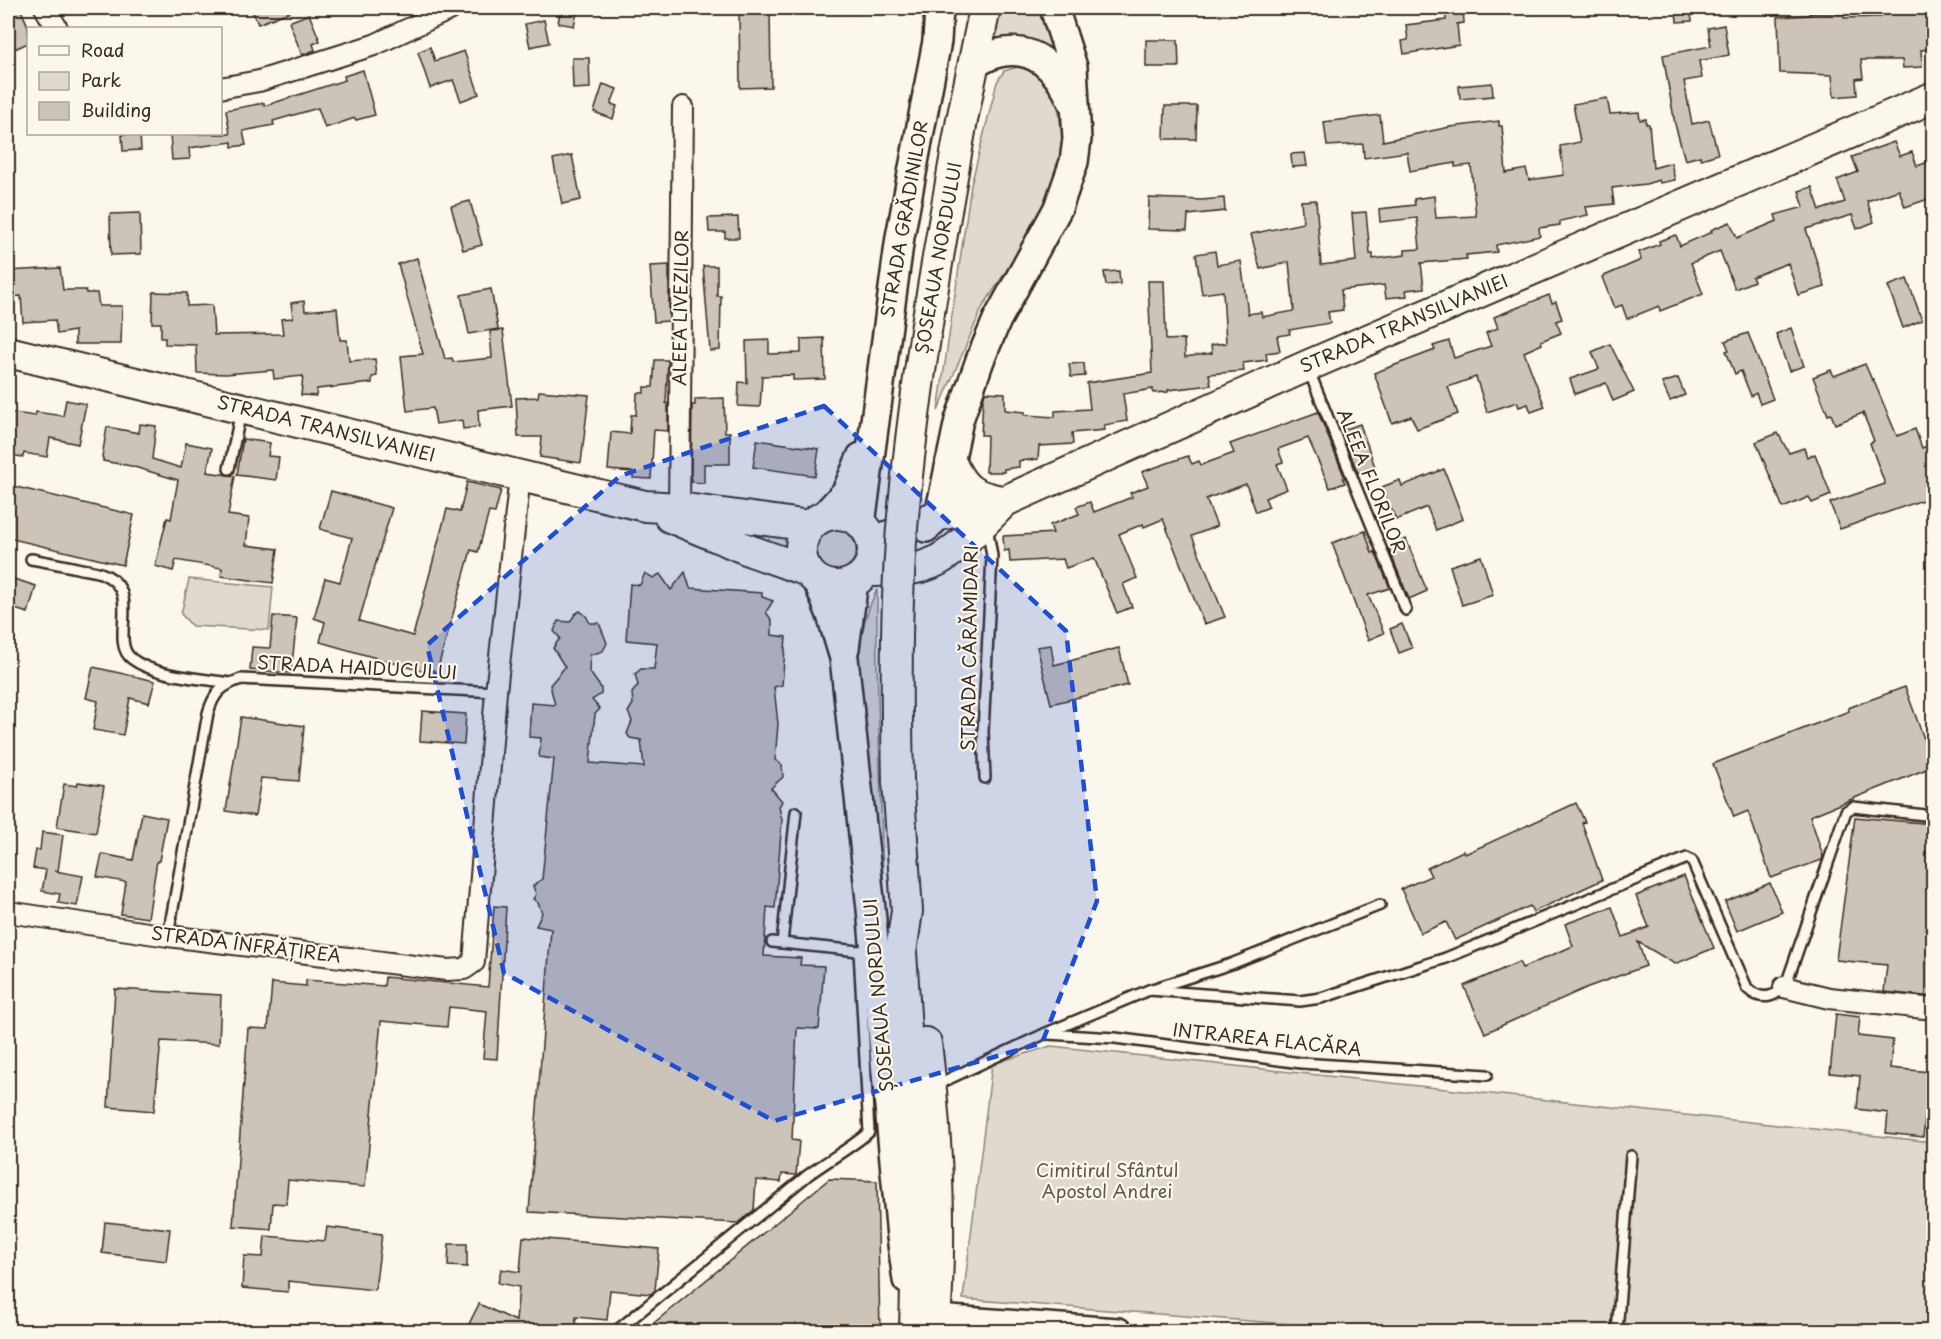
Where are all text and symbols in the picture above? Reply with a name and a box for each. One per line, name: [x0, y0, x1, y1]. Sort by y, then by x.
legend: [27, 27, 222, 135]
text: Road: [81, 36, 125, 63]
text: Park: [81, 66, 121, 93]
text: Building: [81, 96, 151, 123]
street label: STRADA GRĂDINILOR: [873, 118, 934, 319]
street label: ȘOSEAUA NORDULUI: [907, 160, 968, 356]
street label: ALEEA LIVEZILOR: [665, 230, 694, 386]
street label: STRADA TRANSILVANIEI: [1295, 266, 1512, 379]
street label: STRADA TRANSILVANIEI: [214, 387, 438, 468]
street label: ALEEA FLORILOR: [1331, 404, 1414, 557]
street label: STRADA CĂRĂMIDARI: [953, 545, 984, 751]
street label: STRADA HAIDUCULUI: [256, 648, 458, 685]
street label: ȘOSEAUA NORDULUI: [856, 897, 899, 1093]
street label: STRADA ÎNFRĂȚIREA: [150, 918, 343, 969]
street label: INTRAREA FLACĂRA: [1171, 1015, 1363, 1062]
park label: Cimitirul Sfântul Apostol Andrei: [1036, 1156, 1178, 1204]

